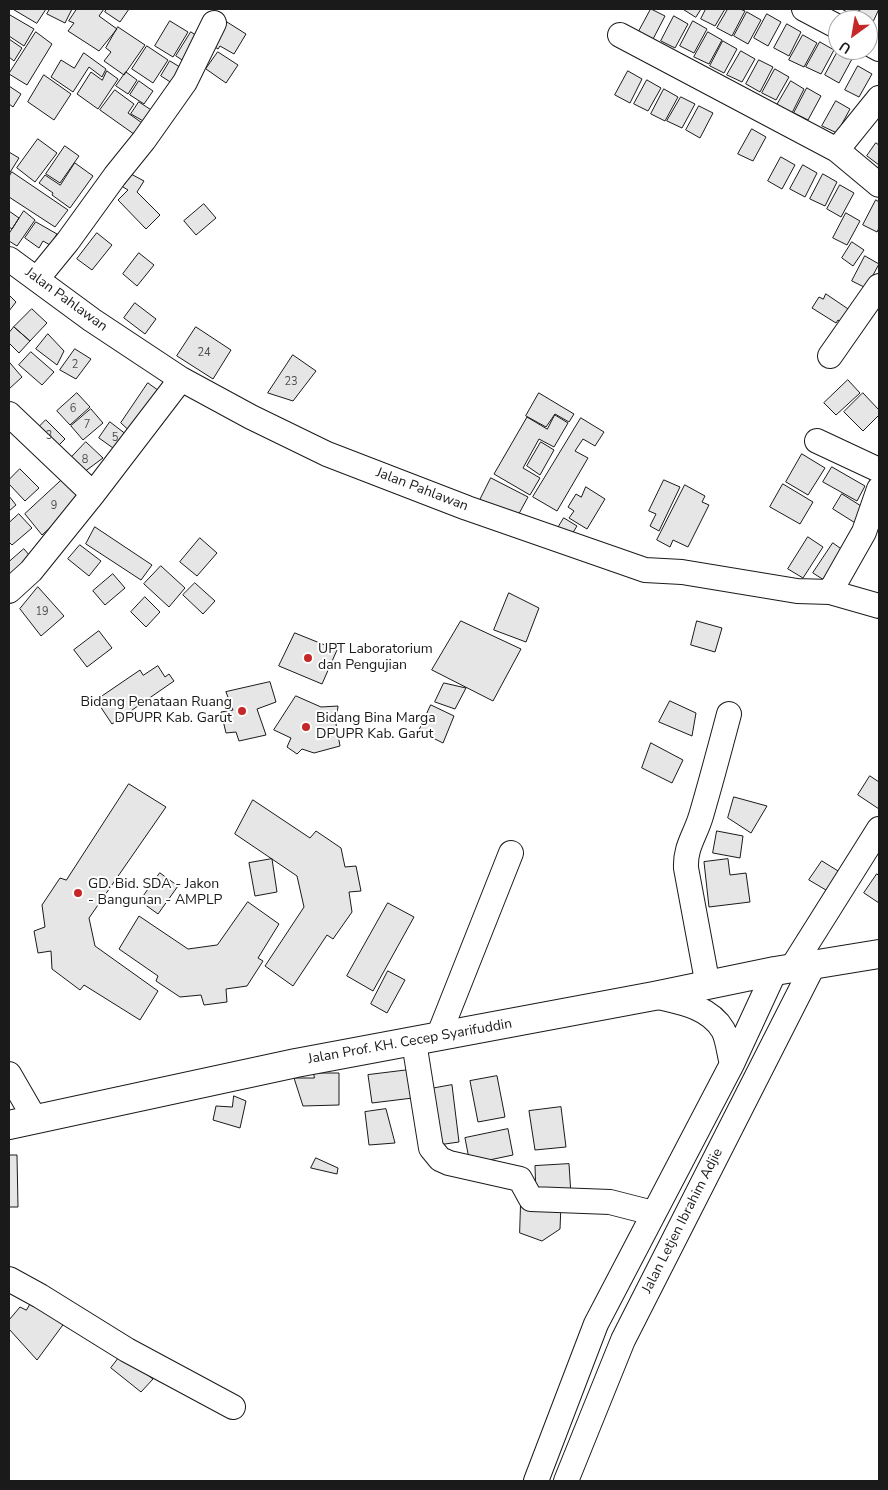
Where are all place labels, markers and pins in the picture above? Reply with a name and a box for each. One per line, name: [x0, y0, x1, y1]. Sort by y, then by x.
place label: UPT Laboratorium dan Pengujian: [318, 642, 433, 674]
marker: UPT Laboratorium dan Pengujian: [302, 652, 314, 664]
place label: Bidang Penataan Ruang DPUPR Kab. Garut: [80, 695, 232, 728]
marker: Bidang Penataan Ruang DPUPR Kab. Garut: [236, 705, 248, 717]
place label: Bidang Bina Marga DPUPR Kab. Garut: [316, 711, 436, 744]
marker: Bidang Bina Marga DPUPR Kab. Garut: [300, 721, 312, 733]
place label: GD. Bid. SDA - Jakon - Bangunan - AMPLP: [88, 877, 222, 910]
marker: GD. Bid. SDA - Jakon - Bangunan - AMPLP: [72, 887, 84, 899]

